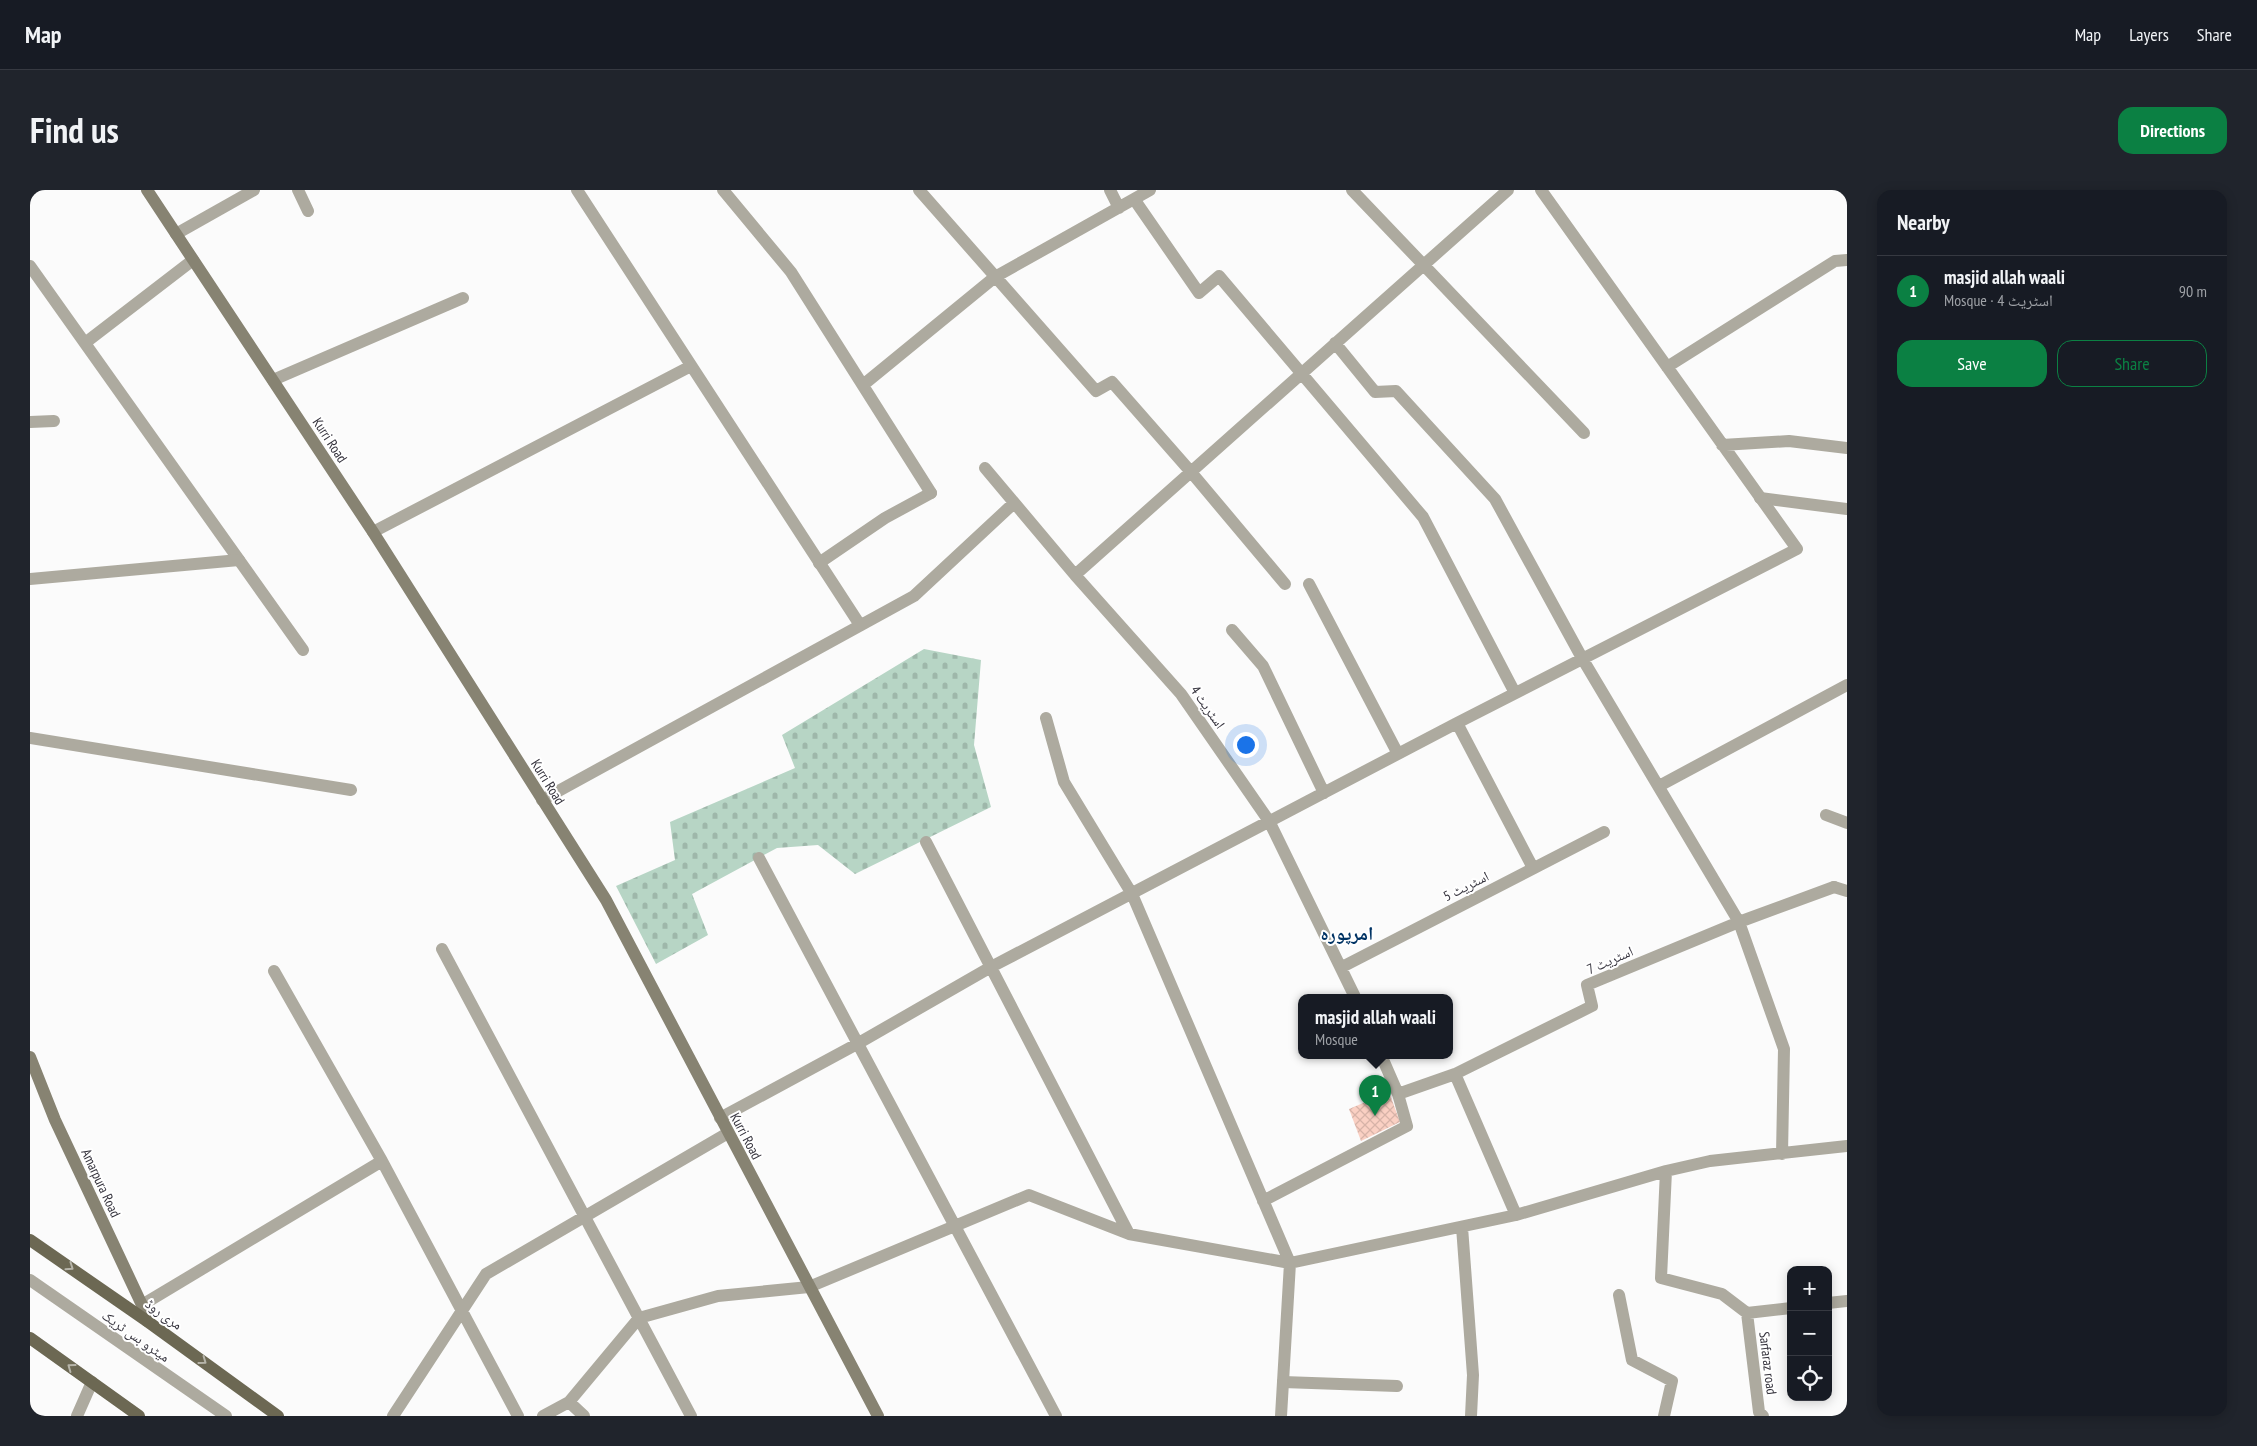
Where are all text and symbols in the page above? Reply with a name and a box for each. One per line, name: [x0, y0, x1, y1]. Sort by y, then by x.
text: Map: [25, 19, 62, 50]
text: Map: [2075, 23, 2101, 46]
text: Layers: [2129, 23, 2169, 46]
text: Share: [2197, 23, 2232, 46]
text: Find us: [30, 107, 119, 153]
button: Directions: [2118, 107, 2227, 154]
text: Nearby: [1897, 209, 1950, 236]
text: masjid allah waali: [1944, 265, 2065, 289]
text: 1: [1909, 281, 1917, 301]
text: 90 m: [2179, 281, 2207, 301]
text: Mosque · اسٹریٹ 4: [1944, 290, 2053, 310]
button: Save: [1897, 340, 2047, 387]
button: Share: [2057, 340, 2207, 387]
street label: Kurri Road: [309, 414, 351, 466]
street label: اسٹریٹ 4: [1187, 682, 1229, 732]
your location: [1233, 732, 1259, 758]
street label: Kurri Road: [527, 756, 569, 808]
street label: اسٹریٹ 5: [1440, 867, 1492, 905]
district label: امرپورہ: [1321, 921, 1373, 945]
street label: اسٹریٹ 7: [1584, 942, 1636, 978]
popup: [1298, 994, 1453, 1059]
text: masjid allah waali: [1315, 1005, 1436, 1029]
text: Mosque: [1315, 1029, 1358, 1049]
pin: 1: [1359, 1075, 1391, 1116]
street label: Kurri Road: [726, 1110, 766, 1162]
street label: Amarpura Road: [77, 1146, 125, 1220]
one-way arrow: [64, 1261, 74, 1270]
map controls: [1787, 1266, 1832, 1401]
button: +: [1787, 1266, 1832, 1311]
street label: مری روڈ: [142, 1295, 186, 1333]
street label: میٹرو بس ٹریک: [99, 1306, 173, 1366]
button: −: [1787, 1311, 1832, 1356]
street label: Sarfaraz road: [1755, 1330, 1781, 1396]
one-way arrow: [197, 1355, 207, 1364]
button: locate: [1787, 1356, 1832, 1401]
one-way arrow: [68, 1365, 77, 1373]

